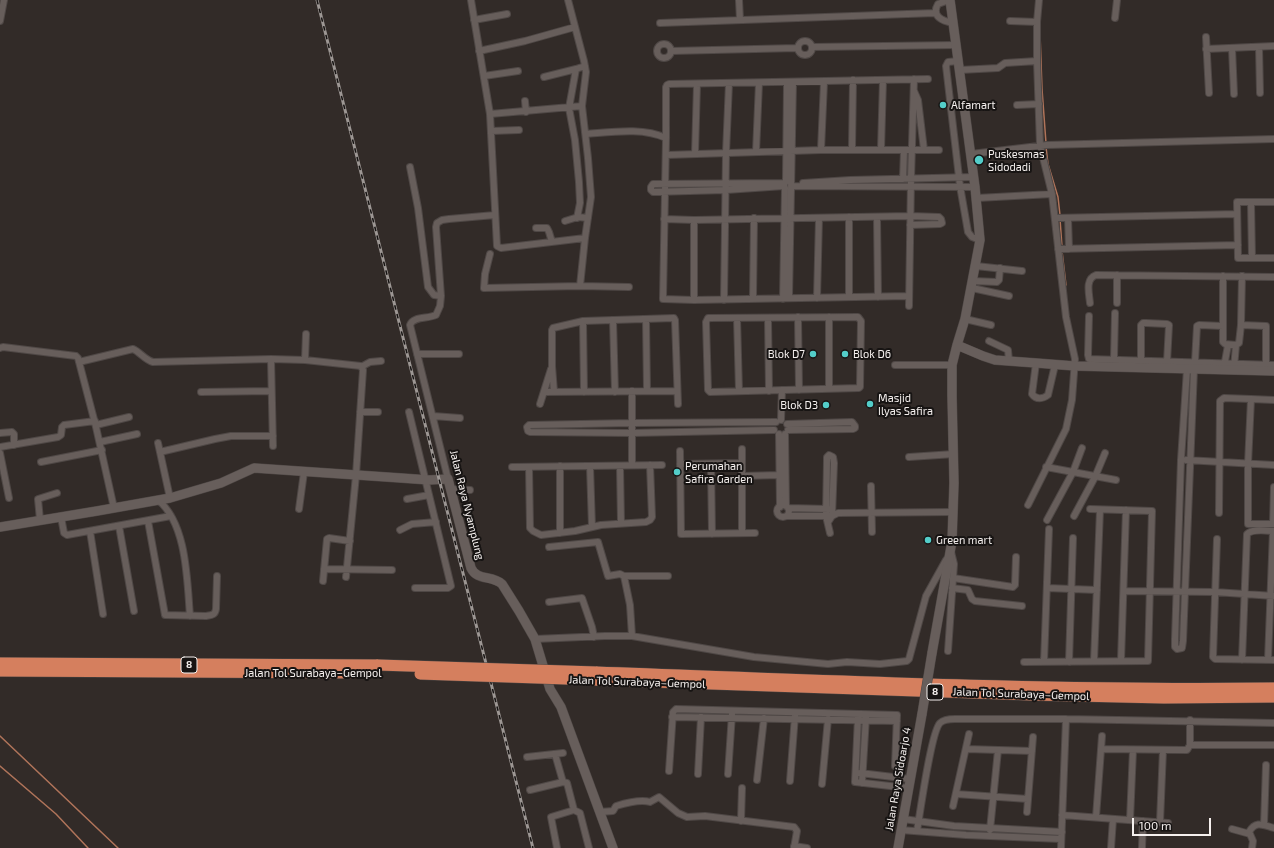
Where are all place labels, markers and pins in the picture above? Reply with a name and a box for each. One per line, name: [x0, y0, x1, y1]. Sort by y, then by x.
place label: Alfamart: [951, 98, 996, 112]
marker: Alfamart: [938, 100, 948, 110]
place label: Puskesmas Sidodadi: [988, 147, 1045, 173]
marker: Puskesmas Sidodadi: [973, 154, 985, 166]
place label: Blok D7: [768, 347, 805, 361]
place label: Blok D6: [853, 347, 891, 361]
marker: Blok D7: [808, 349, 818, 359]
marker: Blok D6: [840, 349, 850, 359]
place label: Masjid Ilyas Safira: [878, 391, 933, 417]
place label: Blok D3: [780, 398, 818, 412]
marker: Masjid Ilyas Safira: [865, 399, 875, 409]
marker: Blok D3: [821, 400, 831, 410]
place label: Perumahan Safira Garden: [685, 459, 753, 485]
marker: Perumahan Safira Garden: [672, 467, 682, 477]
place label: Green mart: [936, 533, 992, 547]
marker: Green mart: [923, 535, 933, 545]

